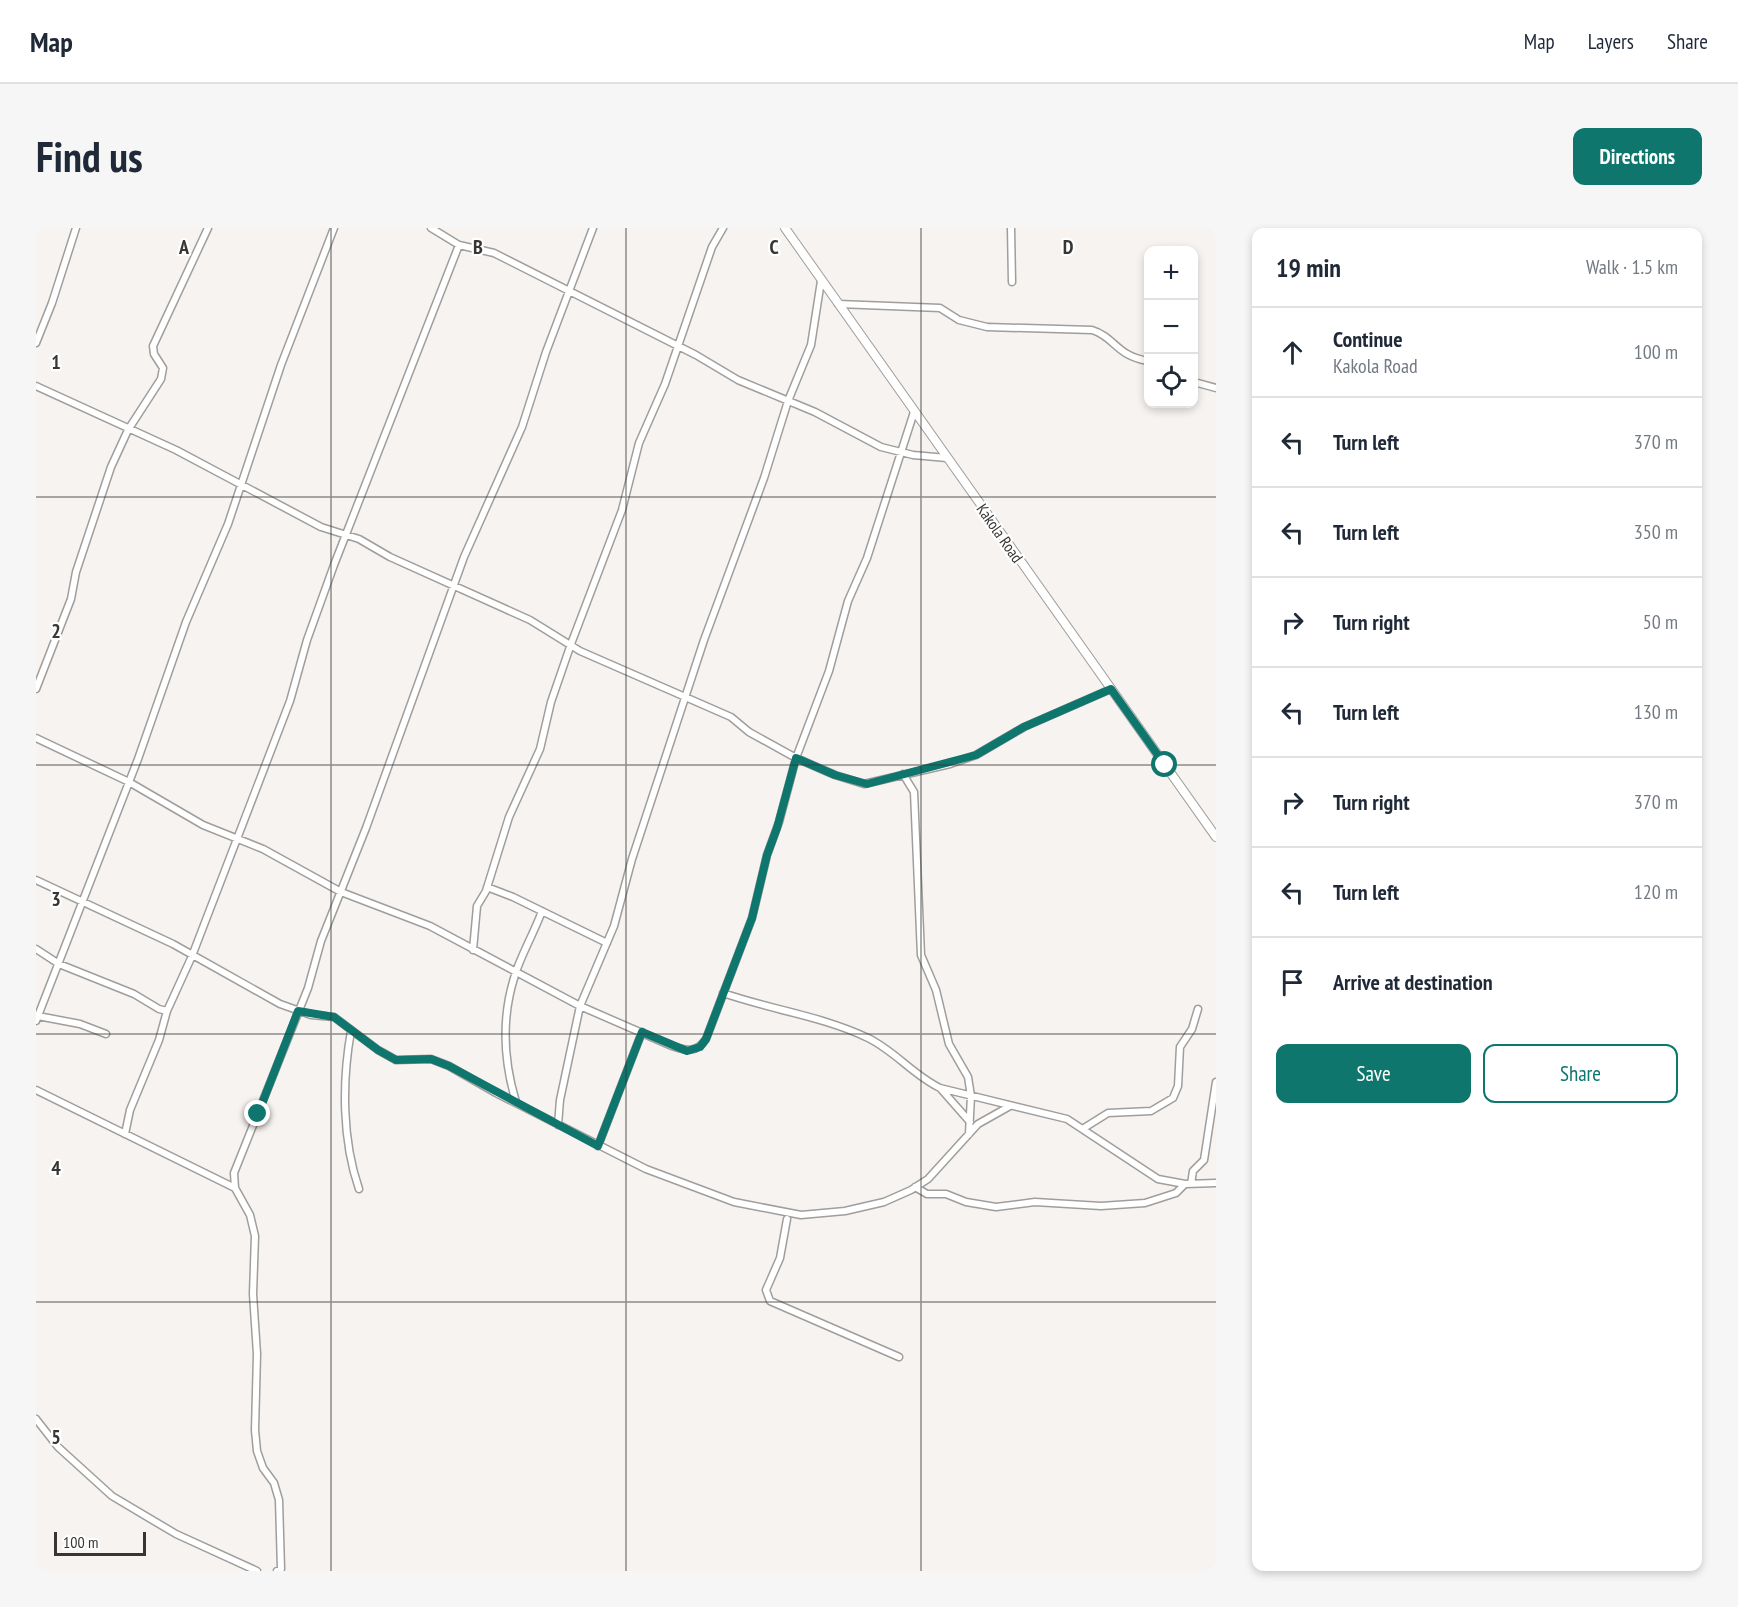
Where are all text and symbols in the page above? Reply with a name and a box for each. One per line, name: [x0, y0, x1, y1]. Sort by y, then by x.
text: Map: [30, 23, 73, 60]
text: Map: [1524, 28, 1555, 55]
text: Layers: [1588, 28, 1634, 55]
text: Share: [1667, 28, 1708, 55]
button: Directions: [1573, 128, 1702, 185]
text: Find us: [36, 129, 143, 184]
text: A: [178, 234, 190, 260]
text: B: [473, 234, 483, 260]
text: C: [769, 234, 779, 260]
text: D: [1063, 234, 1074, 260]
map controls: [1144, 246, 1198, 408]
button: +: [1144, 246, 1198, 300]
text: 19 min: [1276, 251, 1341, 284]
text: Walk · 1.5 km: [1586, 254, 1678, 280]
button: −: [1144, 300, 1198, 354]
text: Continue: [1333, 325, 1403, 353]
icon: ahead: [1276, 336, 1309, 369]
text: 100 m: [1634, 339, 1678, 365]
text: 1: [51, 349, 61, 375]
text: Kakola Road: [1333, 353, 1418, 379]
button: locate: [1144, 354, 1198, 408]
icon: left: [1276, 426, 1309, 459]
text: Turn left: [1333, 428, 1399, 456]
text: 370 m: [1634, 429, 1678, 455]
street label: Kakola Road: [972, 500, 1028, 567]
icon: left: [1276, 516, 1309, 549]
text: Turn left: [1333, 518, 1399, 546]
text: 350 m: [1634, 519, 1678, 545]
icon: right: [1276, 606, 1309, 639]
text: Turn right: [1333, 608, 1410, 636]
text: 50 m: [1643, 609, 1678, 635]
text: 2: [51, 618, 61, 644]
icon: left: [1276, 696, 1309, 729]
text: Turn left: [1333, 698, 1399, 726]
text: 130 m: [1634, 699, 1678, 725]
route start: [1151, 751, 1177, 777]
icon: right: [1276, 786, 1309, 819]
text: Turn right: [1333, 788, 1410, 816]
text: 370 m: [1634, 789, 1678, 815]
icon: left: [1276, 876, 1309, 909]
text: Turn left: [1333, 878, 1399, 906]
text: 120 m: [1634, 879, 1678, 905]
text: 3: [51, 886, 61, 912]
icon: arrive: [1276, 966, 1309, 999]
text: Arrive at destination: [1333, 968, 1493, 996]
button: Save: [1276, 1044, 1471, 1103]
button: Share: [1483, 1044, 1678, 1103]
route end: [244, 1100, 270, 1126]
text: 4: [51, 1155, 61, 1181]
text: 5: [51, 1424, 61, 1450]
scale bar: [54, 1529, 146, 1556]
text: 100 m: [63, 1532, 98, 1552]

